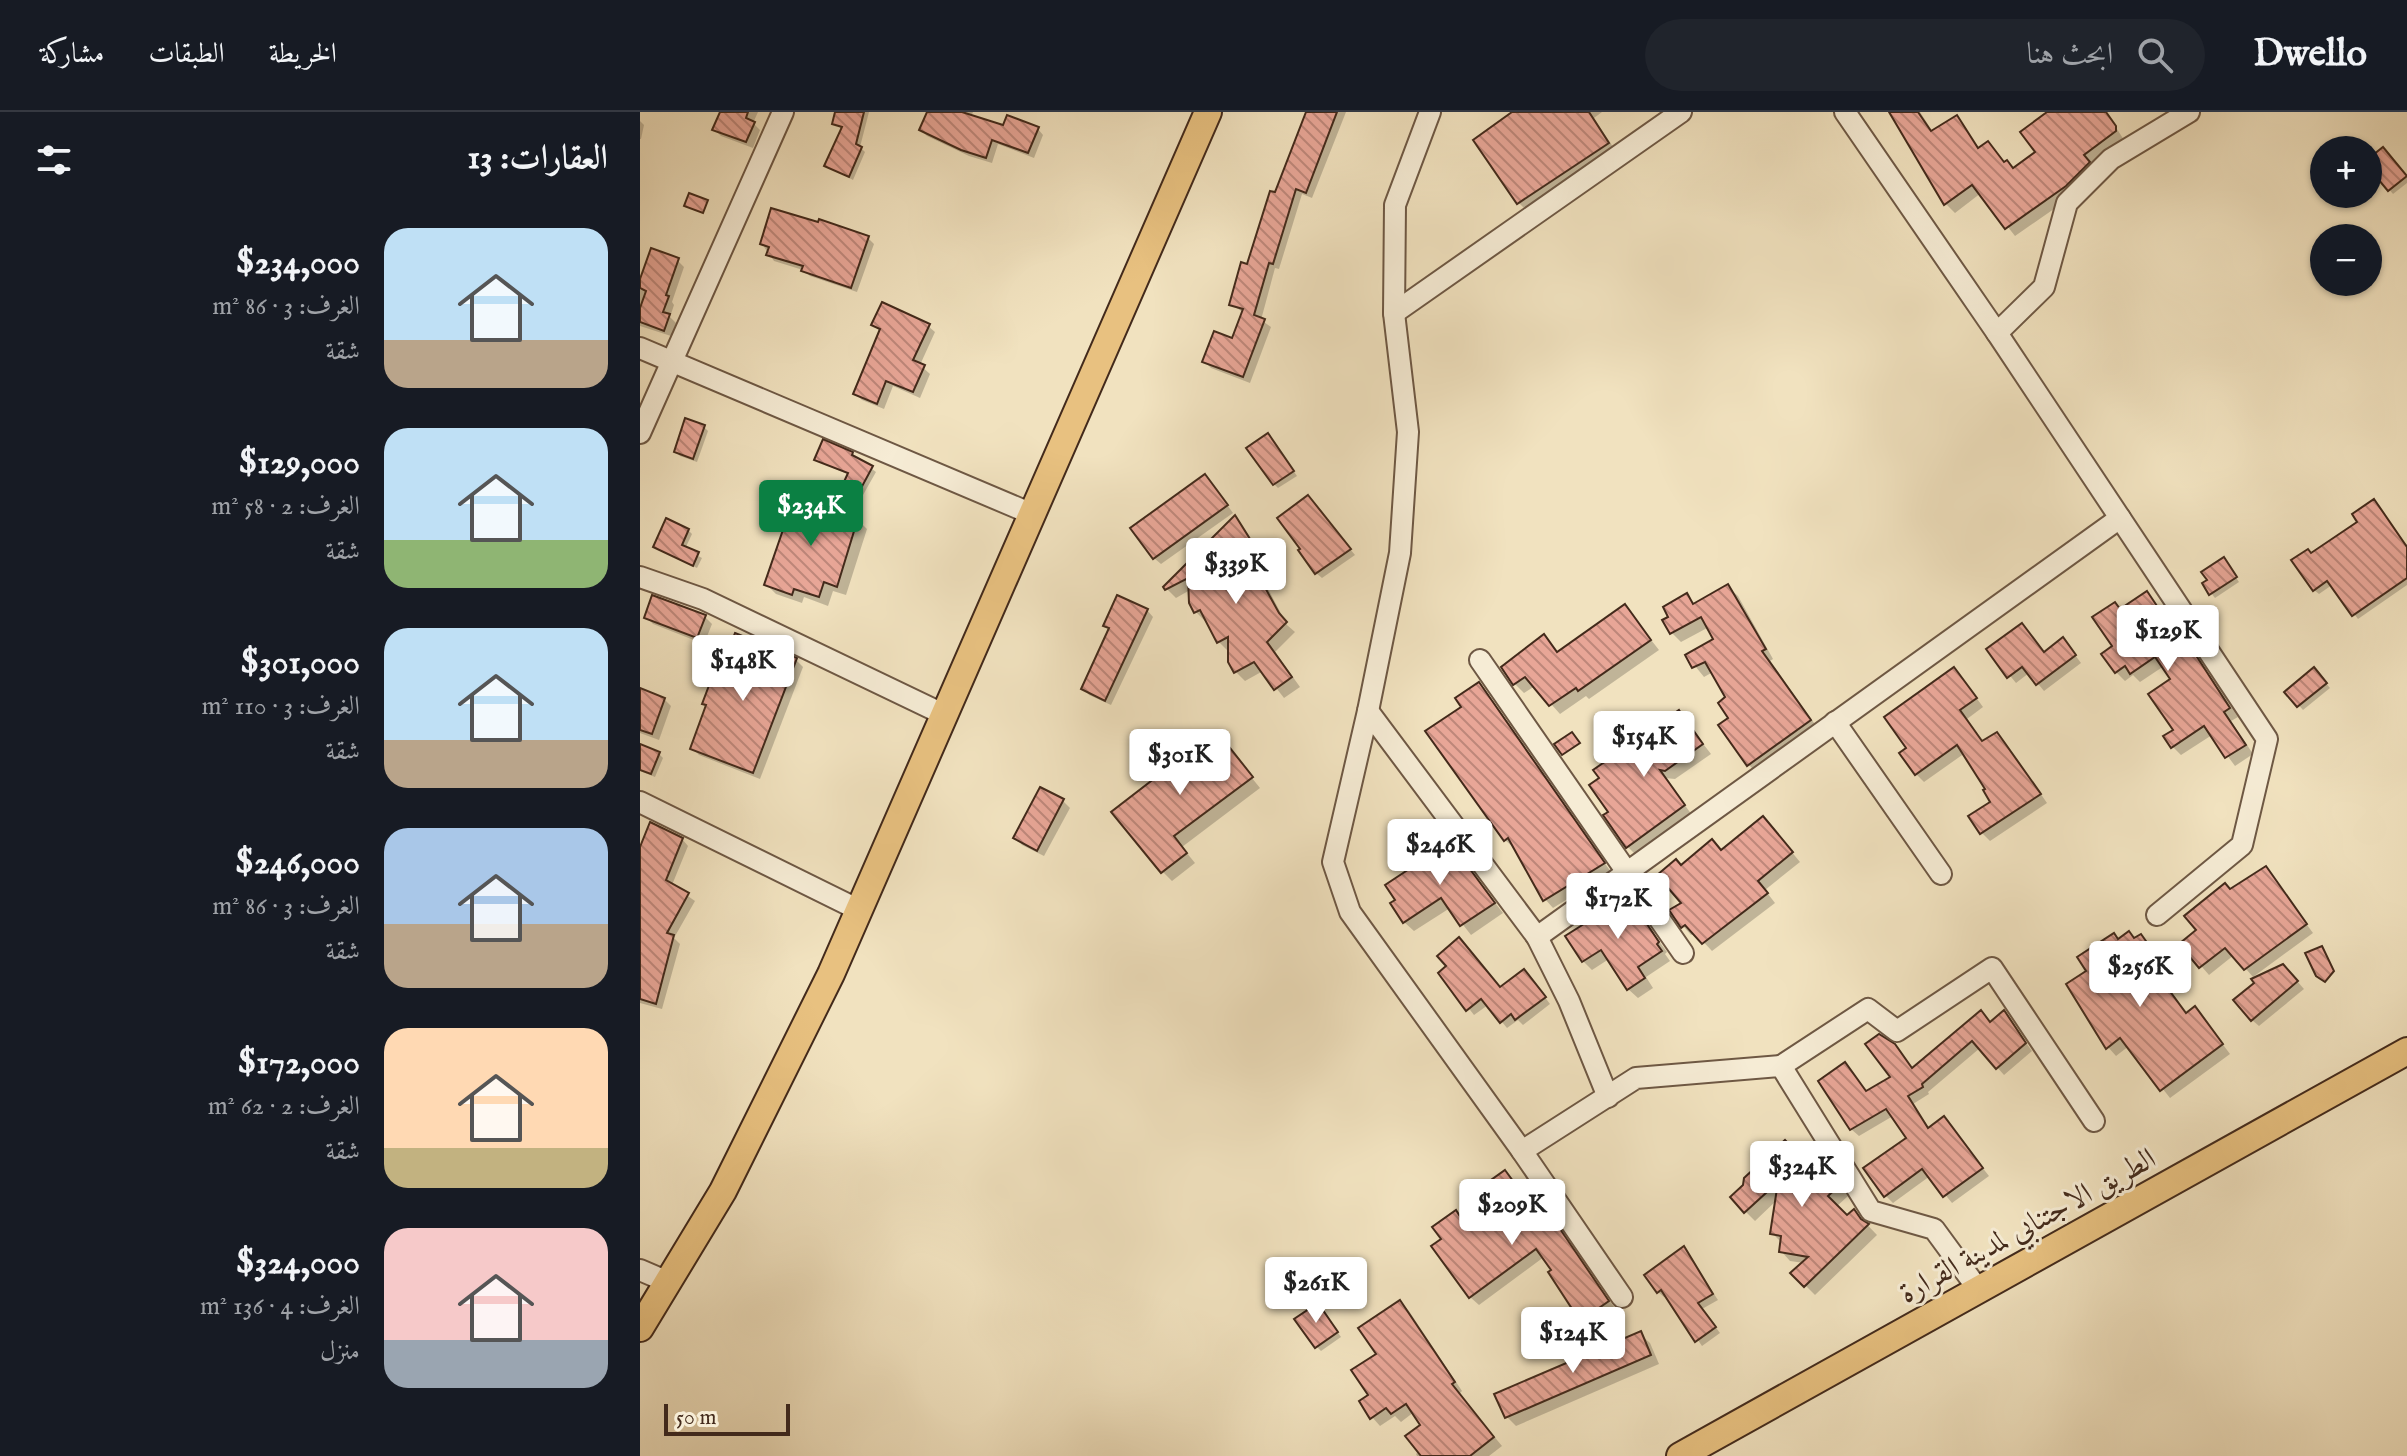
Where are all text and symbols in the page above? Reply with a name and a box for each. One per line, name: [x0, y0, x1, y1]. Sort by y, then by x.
search box: [1645, 19, 2205, 91]
text: Dwello: [2253, 31, 2367, 79]
icon: search: [2133, 33, 2177, 77]
text: ابحث هنا: [2027, 36, 2113, 74]
text: مشاركة: [40, 37, 104, 72]
text: الطبقات: [148, 37, 225, 72]
text: الخريطة: [269, 37, 337, 72]
map controls: [2310, 136, 2382, 296]
button: +: [2310, 136, 2382, 208]
text: العقارات: 13: [467, 137, 608, 180]
icon: filters: [32, 138, 76, 182]
button: −: [2310, 224, 2382, 296]
text: $234,000: [236, 242, 360, 285]
icon: home: [448, 260, 544, 356]
text: الغرف: 3 · 86 m²: [212, 290, 360, 323]
text: شقة: [326, 335, 360, 368]
text: $129,000: [239, 442, 360, 485]
icon: home: [448, 460, 544, 556]
pin: $234K: [755, 480, 867, 548]
text: $234K: [777, 489, 845, 522]
text: الغرف: 2 · 58 m²: [211, 490, 360, 523]
text: شقة: [326, 535, 360, 568]
pin: $339K: [1180, 538, 1292, 606]
text: $339K: [1204, 547, 1268, 580]
pin: $129K: [2112, 605, 2224, 673]
text: $129K: [2135, 614, 2201, 647]
pin: $148K: [687, 635, 799, 703]
text: $301,000: [240, 642, 360, 685]
text: $148K: [710, 644, 776, 677]
icon: home: [448, 660, 544, 756]
text: الغرف: 3 · 110 m²: [201, 690, 360, 723]
pin: $154K: [1588, 711, 1700, 779]
text: $154K: [1612, 720, 1676, 753]
pin: $301K: [1124, 729, 1236, 797]
text: شقة: [326, 735, 360, 768]
text: $301K: [1147, 738, 1213, 771]
pin: $246K: [1384, 819, 1496, 887]
text: $246K: [1405, 828, 1475, 861]
text: $246,000: [235, 842, 360, 885]
icon: home: [448, 860, 544, 956]
pin: $172K: [1562, 873, 1674, 941]
text: $172K: [1584, 882, 1652, 915]
text: الغرف: 3 · 86 m²: [212, 890, 360, 923]
text: شقة: [326, 935, 360, 968]
pin: $256K: [2084, 941, 2196, 1009]
text: $256K: [2107, 950, 2173, 983]
text: $172,000: [237, 1042, 360, 1085]
icon: home: [448, 1060, 544, 1156]
text: الغرف: 2 · 62 m²: [208, 1090, 360, 1123]
text: شقة: [326, 1135, 360, 1168]
street label: الطريق الاجتنابي لمدينة القرارة: [1893, 1140, 2164, 1316]
pin: $324K: [1746, 1141, 1858, 1209]
text: $324K: [1768, 1150, 1836, 1183]
pin: $209K: [1456, 1179, 1568, 1247]
text: $209K: [1477, 1188, 1547, 1221]
text: $324,000: [236, 1242, 360, 1285]
pin: $261K: [1260, 1257, 1372, 1325]
icon: home: [448, 1260, 544, 1356]
text: $261K: [1283, 1266, 1349, 1299]
text: الغرف: 4 · 136 m²: [200, 1290, 360, 1323]
pin: $124K: [1517, 1307, 1629, 1375]
text: $124K: [1539, 1316, 1607, 1349]
text: منزل: [320, 1335, 360, 1368]
scale bar: [664, 1400, 790, 1436]
text: 50 m: [676, 1404, 717, 1432]

